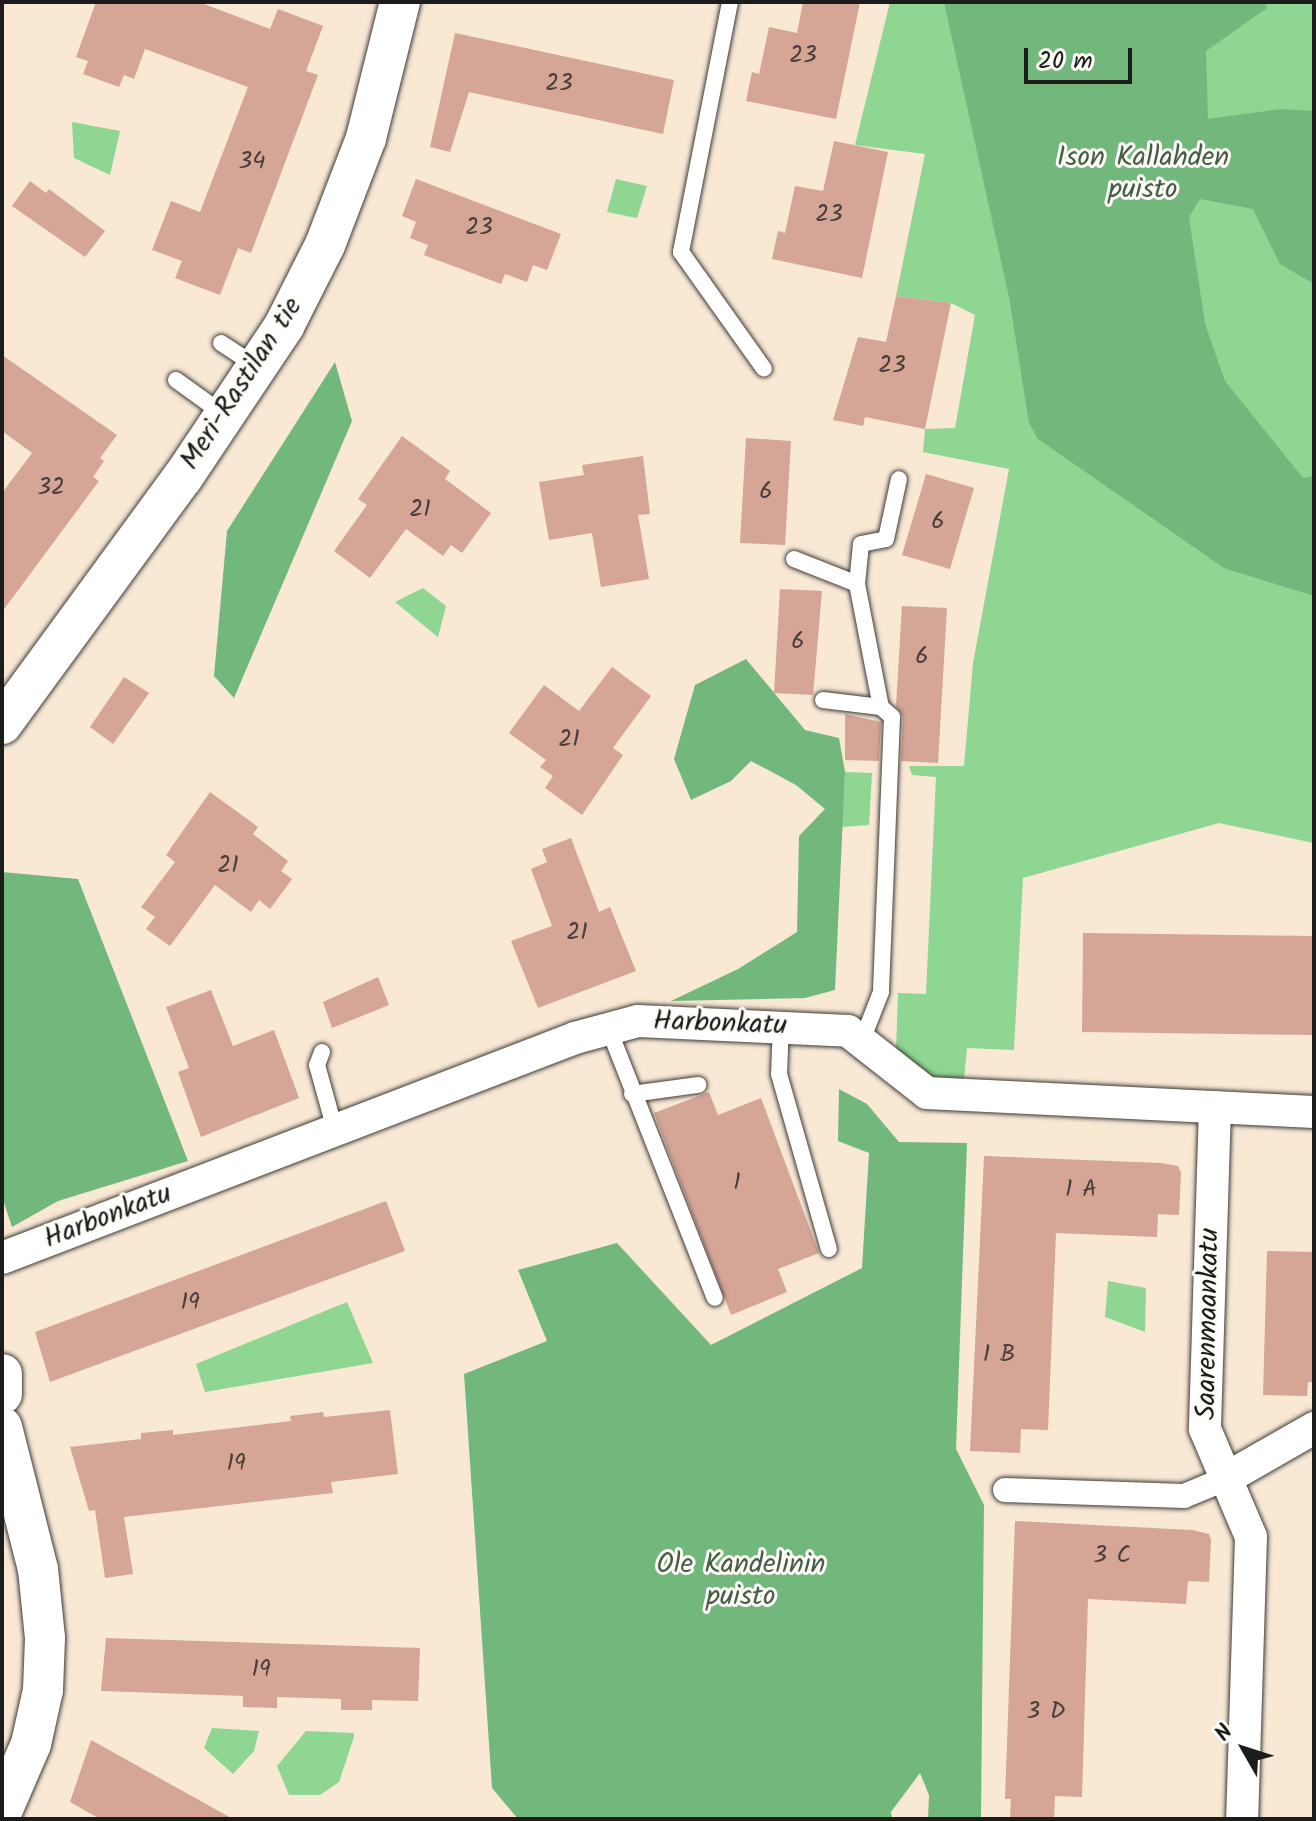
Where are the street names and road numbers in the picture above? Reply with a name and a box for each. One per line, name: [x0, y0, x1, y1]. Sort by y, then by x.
street label: Meri-Rastilan tie: [174, 292, 310, 476]
street label: Harbonkatu: [652, 1005, 788, 1043]
street label: Harbonkatu: [39, 1177, 177, 1257]
street label: Saarenmaankatu: [1191, 1228, 1227, 1420]

